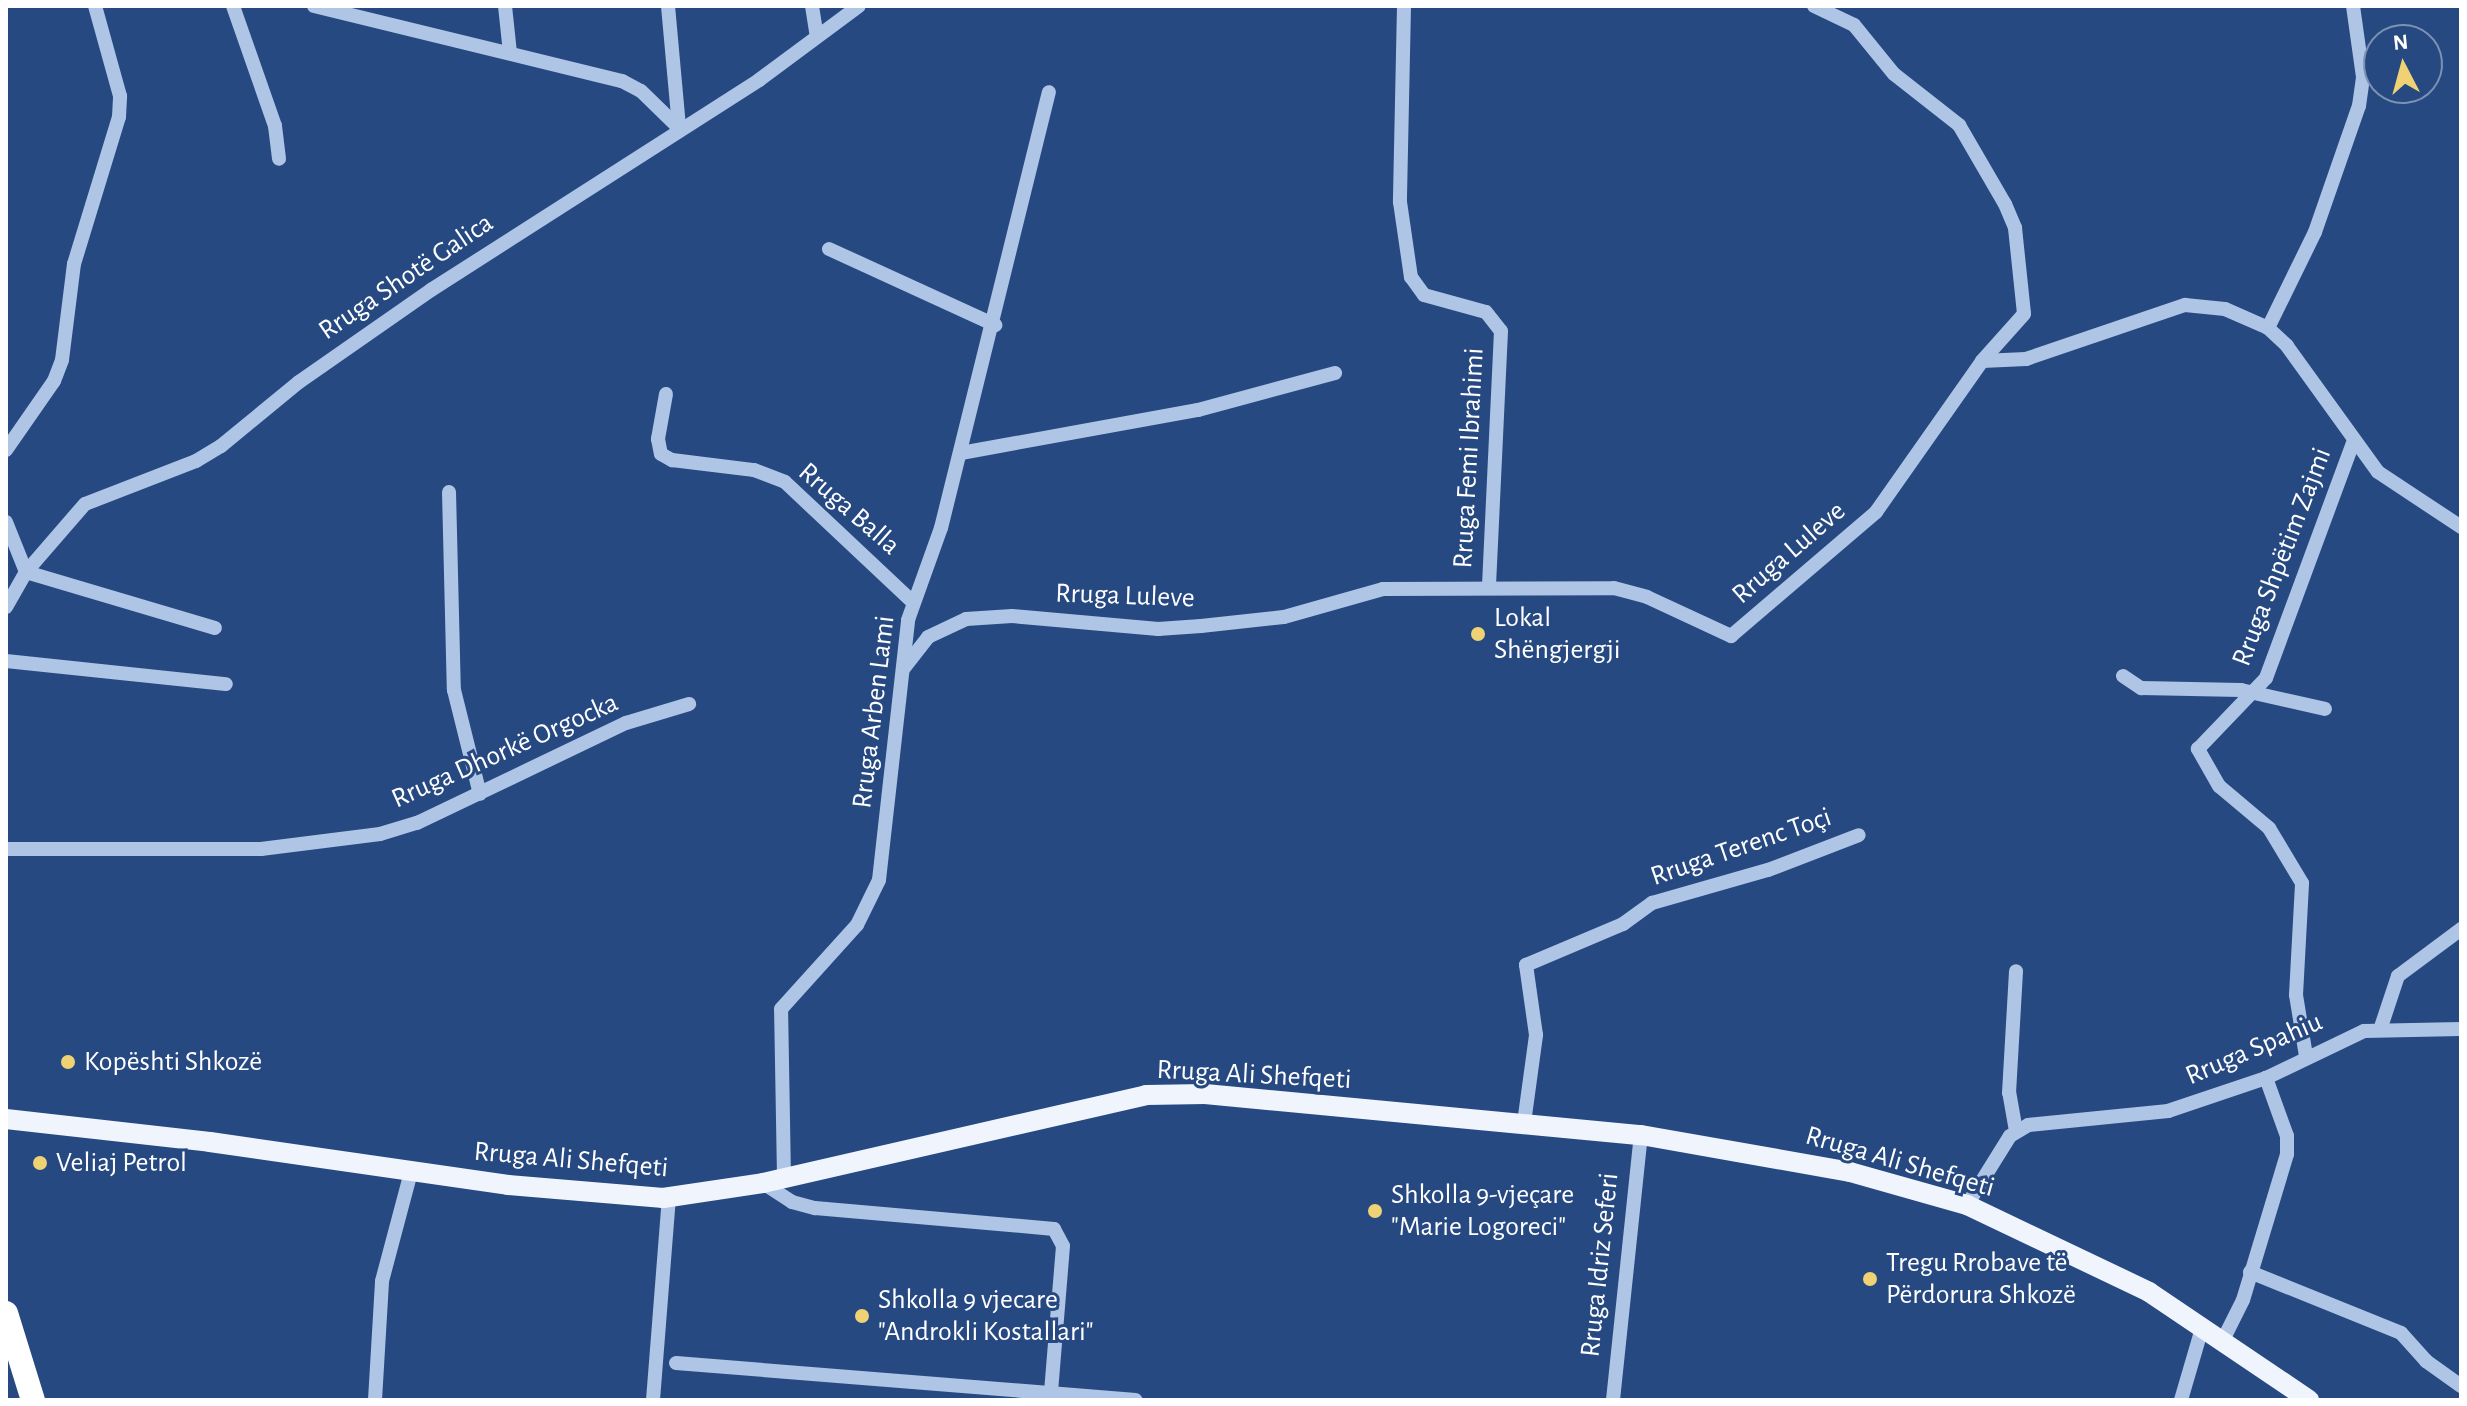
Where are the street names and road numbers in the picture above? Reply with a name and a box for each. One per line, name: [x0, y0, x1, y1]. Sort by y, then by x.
street label: Rruga Shotë Galica: [312, 206, 500, 348]
street label: Rruga Femi Ibrahimi: [1446, 347, 1492, 569]
street label: Rruga Shpëtim Zajmi: [2225, 443, 2339, 671]
street label: Rruga Balla: [791, 456, 907, 562]
street label: Rruga Luleve: [1725, 495, 1853, 611]
street label: Rruga Luleve: [1055, 577, 1195, 615]
street label: Rruga Arben Lami: [846, 614, 902, 810]
street label: Rruga Dhorkë Orgocka: [387, 686, 623, 816]
street label: Rruga Terenc Toçi: [1646, 800, 1836, 894]
street label: Rruga Spahiu: [2181, 1005, 2327, 1093]
street label: Rruga Ali Shefqeti: [1156, 1053, 1352, 1097]
street label: Rruga Ali Shefqeti: [1802, 1119, 1998, 1205]
street label: Rruga Ali Shefqeti: [472, 1135, 670, 1185]
street label: Rruga Idriz Seferi: [1574, 1171, 1626, 1359]

